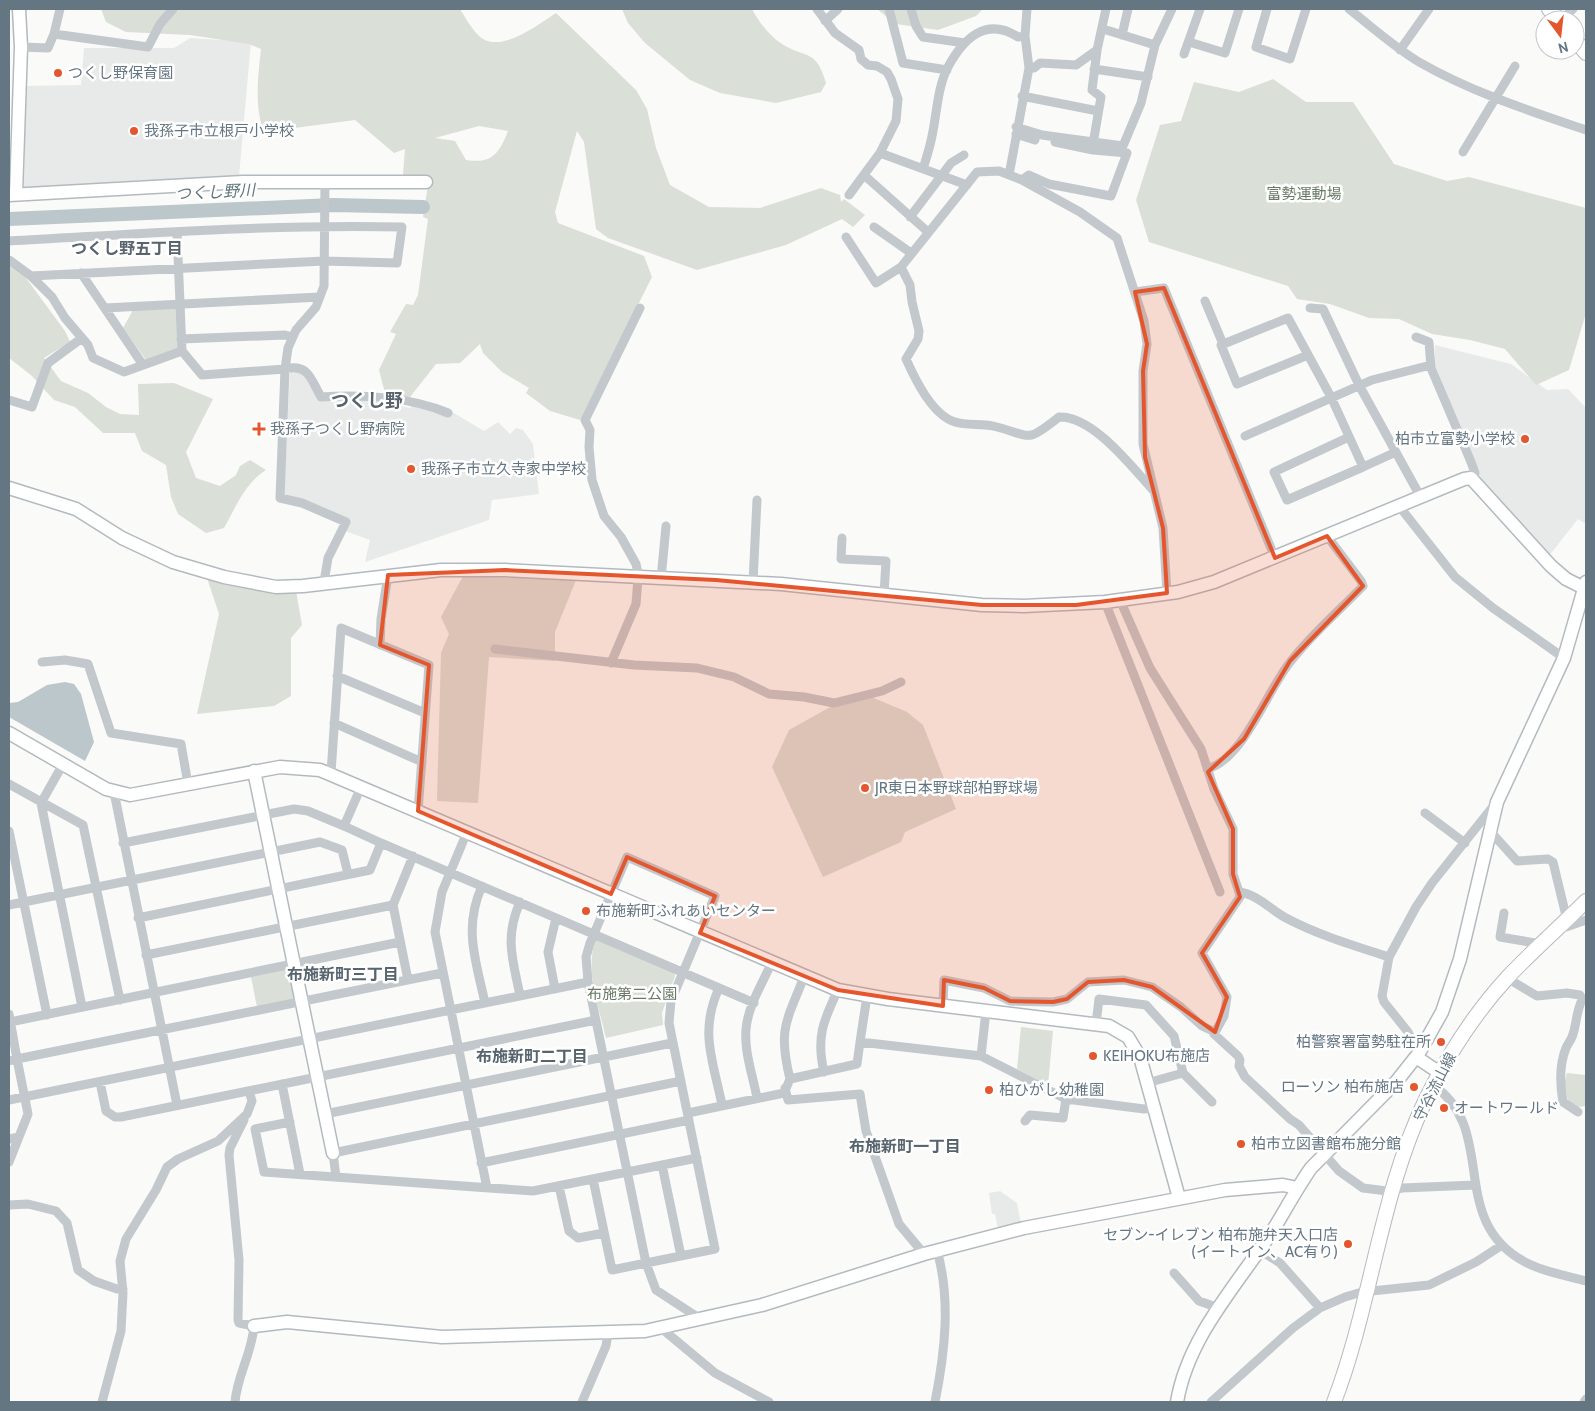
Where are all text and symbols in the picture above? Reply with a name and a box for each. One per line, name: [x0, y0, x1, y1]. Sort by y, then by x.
north arrow: [1535, 10, 1585, 60]
text: N: [1556, 38, 1570, 58]
place label: つくし野保育園: [68, 64, 173, 82]
marker: つくし野保育園: [52, 67, 64, 79]
place label: 我孫子市立根戸小学校: [144, 122, 294, 140]
marker: 我孫子市立根戸小学校: [128, 125, 140, 137]
water label: つくし野川: [175, 180, 257, 204]
park label: 富勢運動場: [1266, 185, 1342, 203]
district label: つくし野五丁目: [71, 239, 183, 258]
district label: つくし野: [331, 390, 403, 412]
place label: 我孫子つくし野病院: [270, 420, 405, 438]
marker: 我孫子つくし野病院: [252, 422, 266, 436]
place label: 柏市立富勢小学校: [1395, 430, 1515, 448]
marker: 柏市立富勢小学校: [1519, 433, 1531, 445]
place label: 我孫子市立久寺家中学校: [421, 460, 586, 478]
marker: 我孫子市立久寺家中学校: [405, 463, 417, 475]
place label: JR東日本野球部柏野球場: [874, 779, 1038, 797]
marker: JR東日本野球部柏野球場: [859, 782, 871, 794]
place label: 布施新町ふれあいセンター: [596, 902, 776, 920]
marker: 布施新町ふれあいセンター: [580, 905, 592, 917]
district label: 布施新町三丁目: [287, 965, 399, 984]
park label: 布施第二公園: [587, 985, 677, 1003]
place label: 柏警察署富勢駐在所: [1296, 1033, 1431, 1051]
marker: 柏警察署富勢駐在所: [1435, 1036, 1447, 1048]
district label: 布施新町二丁目: [476, 1047, 588, 1066]
place label: KEIHOKU布施店: [1103, 1047, 1210, 1065]
street label: 守谷流山線: [1410, 1049, 1460, 1125]
marker: KEIHOKU布施店: [1087, 1050, 1099, 1062]
place label: ローソン 柏布施店: [1281, 1078, 1404, 1096]
place label: 柏ひがし幼稚園: [999, 1081, 1104, 1099]
marker: ローソン 柏布施店: [1408, 1081, 1420, 1093]
marker: 柏ひがし幼稚園: [983, 1084, 995, 1096]
place label: オートワールド: [1454, 1099, 1559, 1117]
marker: オートワールド: [1438, 1102, 1450, 1114]
place label: 柏市立図書館布施分館: [1251, 1135, 1401, 1153]
district label: 布施新町一丁目: [849, 1137, 961, 1156]
marker: 柏市立図書館布施分館: [1235, 1138, 1247, 1150]
place label: セブン-イレブン 柏布施弁天入口店 (イートイン、AC有り): [1103, 1226, 1338, 1261]
marker: セブン-イレブン 柏布施弁天入口店 (イートイン、AC有り): [1342, 1238, 1354, 1250]

